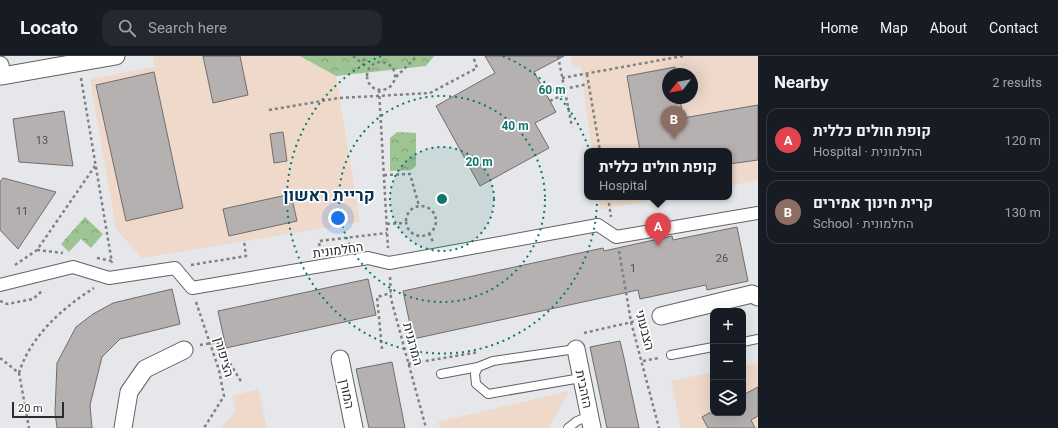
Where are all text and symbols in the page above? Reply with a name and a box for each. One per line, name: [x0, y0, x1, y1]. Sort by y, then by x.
search box: [102, 10, 382, 46]
text: Locato: [20, 16, 78, 39]
icon: search: [116, 17, 138, 39]
text: Search here: [148, 19, 227, 37]
text: Home: [820, 20, 858, 36]
text: Map: [880, 20, 908, 36]
text: About: [930, 20, 967, 36]
text: Contact: [989, 20, 1038, 36]
north arrow: [662, 68, 698, 104]
text: Nearby: [774, 72, 829, 92]
text: 2 results: [992, 75, 1042, 90]
text: 60 m: [538, 83, 566, 97]
pin: B: [661, 106, 687, 139]
text: 40 m: [501, 119, 529, 133]
text: קופת חולים כללית: [813, 122, 931, 140]
text: A: [784, 133, 792, 148]
text: 120 m: [1004, 133, 1041, 148]
house number: 13: [36, 134, 48, 147]
text: Hospital · החלמונית: [813, 144, 922, 159]
popup: [584, 148, 732, 200]
text: 20 m: [465, 155, 493, 169]
text: קופת חולים כללית: [599, 158, 717, 176]
text: Hospital: [599, 178, 647, 193]
district label: קריית ראשון: [283, 185, 375, 205]
centre of rings: [435, 192, 449, 206]
text: קרית חינוך אמירים: [813, 194, 933, 212]
house number: 11: [16, 205, 28, 218]
text: B: [784, 205, 792, 220]
text: 130 m: [1004, 205, 1041, 220]
your location: [328, 208, 348, 228]
pin: A: [645, 213, 671, 246]
text: School · החלמונית: [813, 216, 914, 231]
street label: החלמונית: [312, 239, 364, 261]
house number: 26: [716, 252, 728, 265]
house number: 1: [630, 262, 636, 275]
street label: הצבעוני: [632, 308, 658, 352]
map controls: [710, 308, 746, 416]
button: +: [710, 308, 746, 344]
street label: המרגנית: [400, 321, 426, 367]
street label: הציפורן: [211, 335, 237, 379]
button: −: [710, 344, 746, 380]
street label: הזהבית: [573, 368, 595, 410]
street label: המורן: [337, 378, 357, 410]
button: layers: [710, 380, 746, 416]
scale bar: [12, 400, 64, 419]
text: 20 m: [18, 402, 43, 415]

